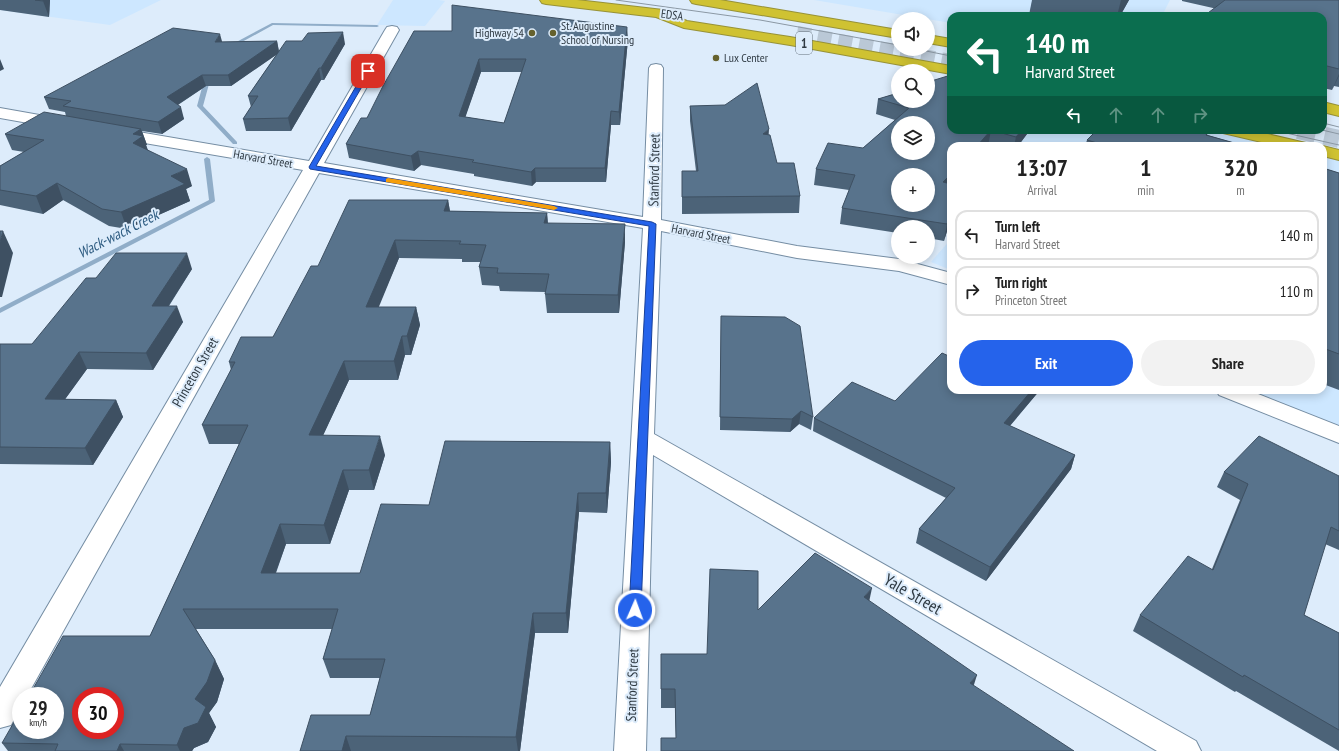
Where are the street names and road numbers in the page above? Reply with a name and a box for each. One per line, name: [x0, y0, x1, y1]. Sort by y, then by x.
street label: EDSA: [660, 6, 684, 23]
road number: 1: [796, 32, 812, 54]
street label: Stanford Street: [644, 133, 664, 207]
street label: Harvard Street: [232, 146, 295, 171]
street label: Harvard Street: [670, 220, 733, 247]
street label: Princeton Street: [168, 334, 222, 410]
street label: Yale Street: [880, 569, 946, 620]
street label: Stanford Street: [622, 648, 642, 722]

